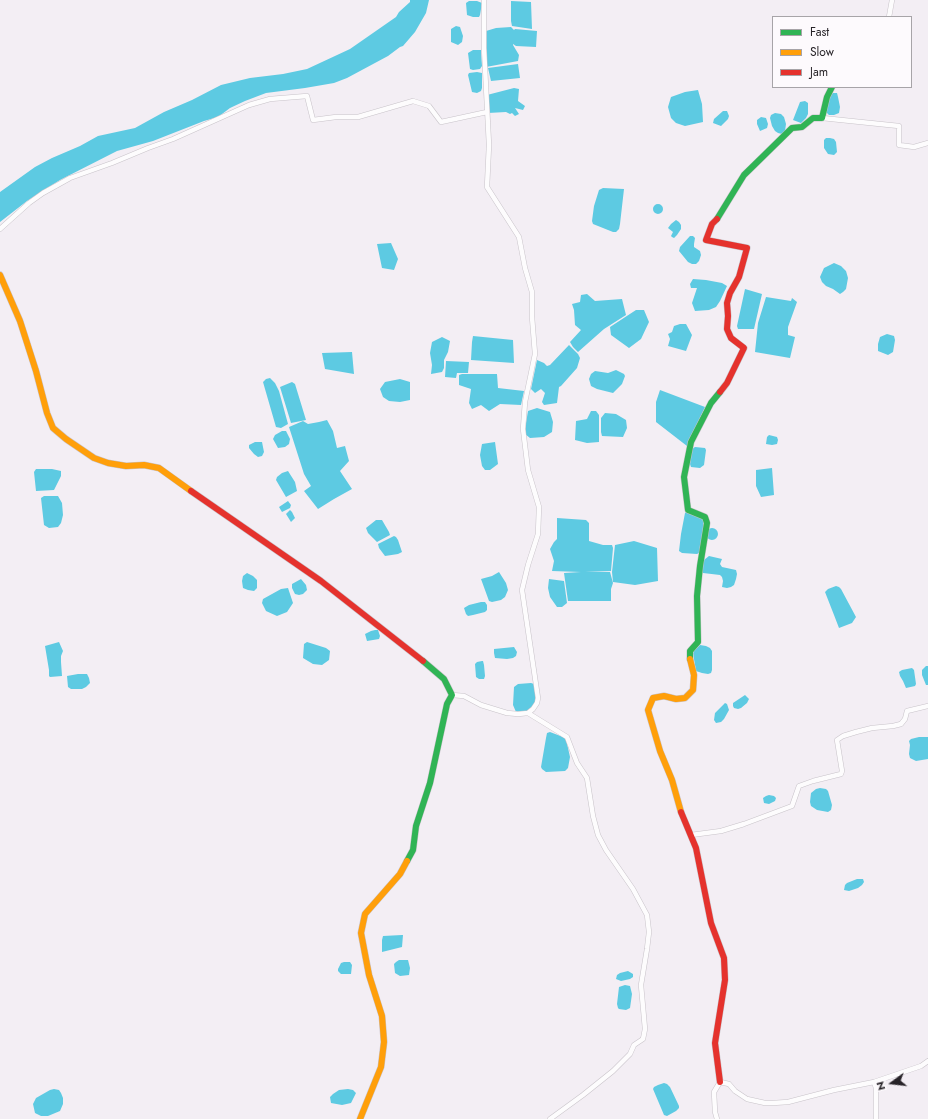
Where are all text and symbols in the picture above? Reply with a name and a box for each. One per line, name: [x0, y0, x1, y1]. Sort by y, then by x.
legend: [772, 16, 912, 88]
text: Fast: [810, 23, 829, 41]
text: Slow: [810, 43, 834, 61]
text: Jam: [810, 63, 828, 81]
north arrow: [872, 1063, 912, 1103]
text: N: [872, 1080, 889, 1092]

